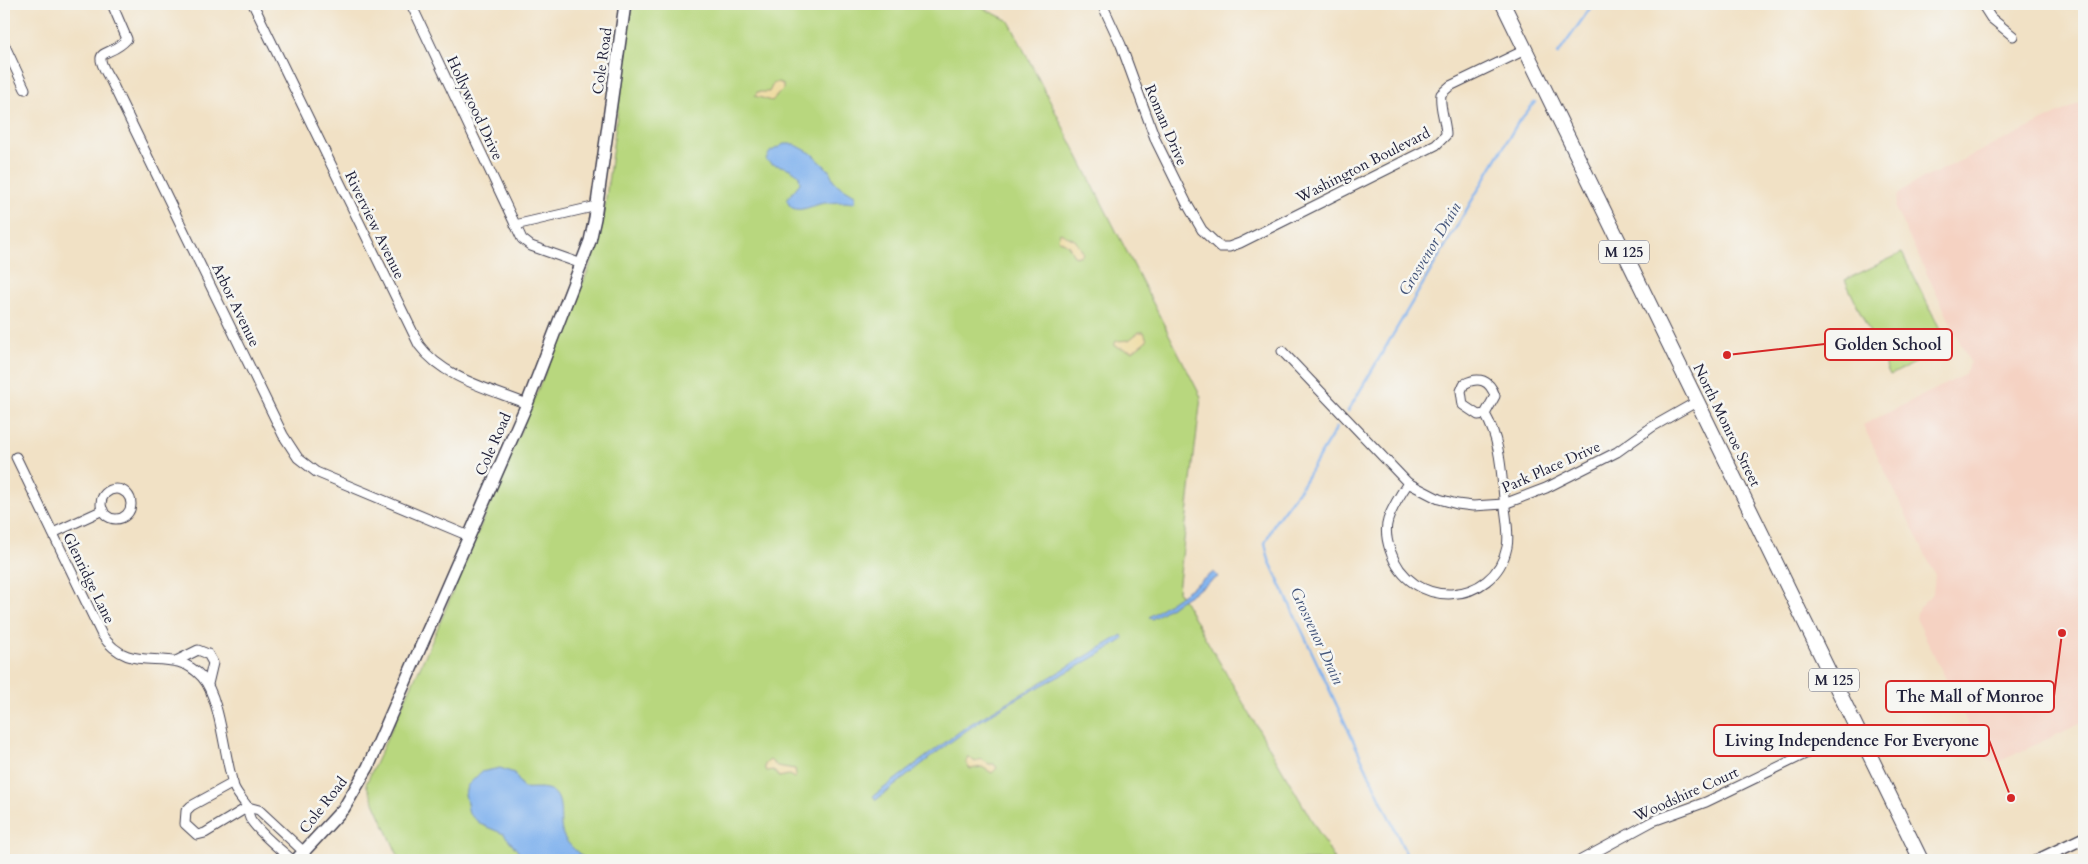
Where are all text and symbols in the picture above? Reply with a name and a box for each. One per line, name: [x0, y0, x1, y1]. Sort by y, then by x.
street label: Cole Road: [587, 26, 617, 96]
street label: Hollywood Drive: [442, 53, 508, 163]
street label: Roman Drive: [1140, 81, 1192, 169]
street label: Washington Boulevard: [1292, 123, 1433, 208]
street label: Riverview Avenue: [340, 168, 410, 282]
water label: Grosvenor Drain: [1394, 198, 1467, 300]
road number: M 125: [1599, 240, 1649, 264]
street label: Arbor Avenue: [207, 260, 265, 350]
callout: Golden School: [1825, 329, 1952, 360]
text: Golden School: [1834, 334, 1942, 356]
street label: North Monroe Street: [1688, 360, 1766, 490]
street label: Cole Road: [470, 409, 516, 479]
street label: Park Place Drive: [1499, 436, 1604, 498]
street label: Glenridge Lane: [58, 529, 120, 627]
water label: Grosvenor Drain: [1285, 584, 1349, 688]
road number: M 125: [1809, 668, 1859, 692]
callout: The Mall of Monroe: [1886, 681, 2054, 712]
text: The Mall of Monroe: [1896, 686, 2044, 708]
callout: Living Independence For Everyone: [1714, 725, 1989, 756]
text: Living Independence For Everyone: [1725, 730, 1979, 752]
street label: Woodshire Court: [1630, 762, 1742, 826]
street label: Cole Road: [294, 772, 352, 838]

